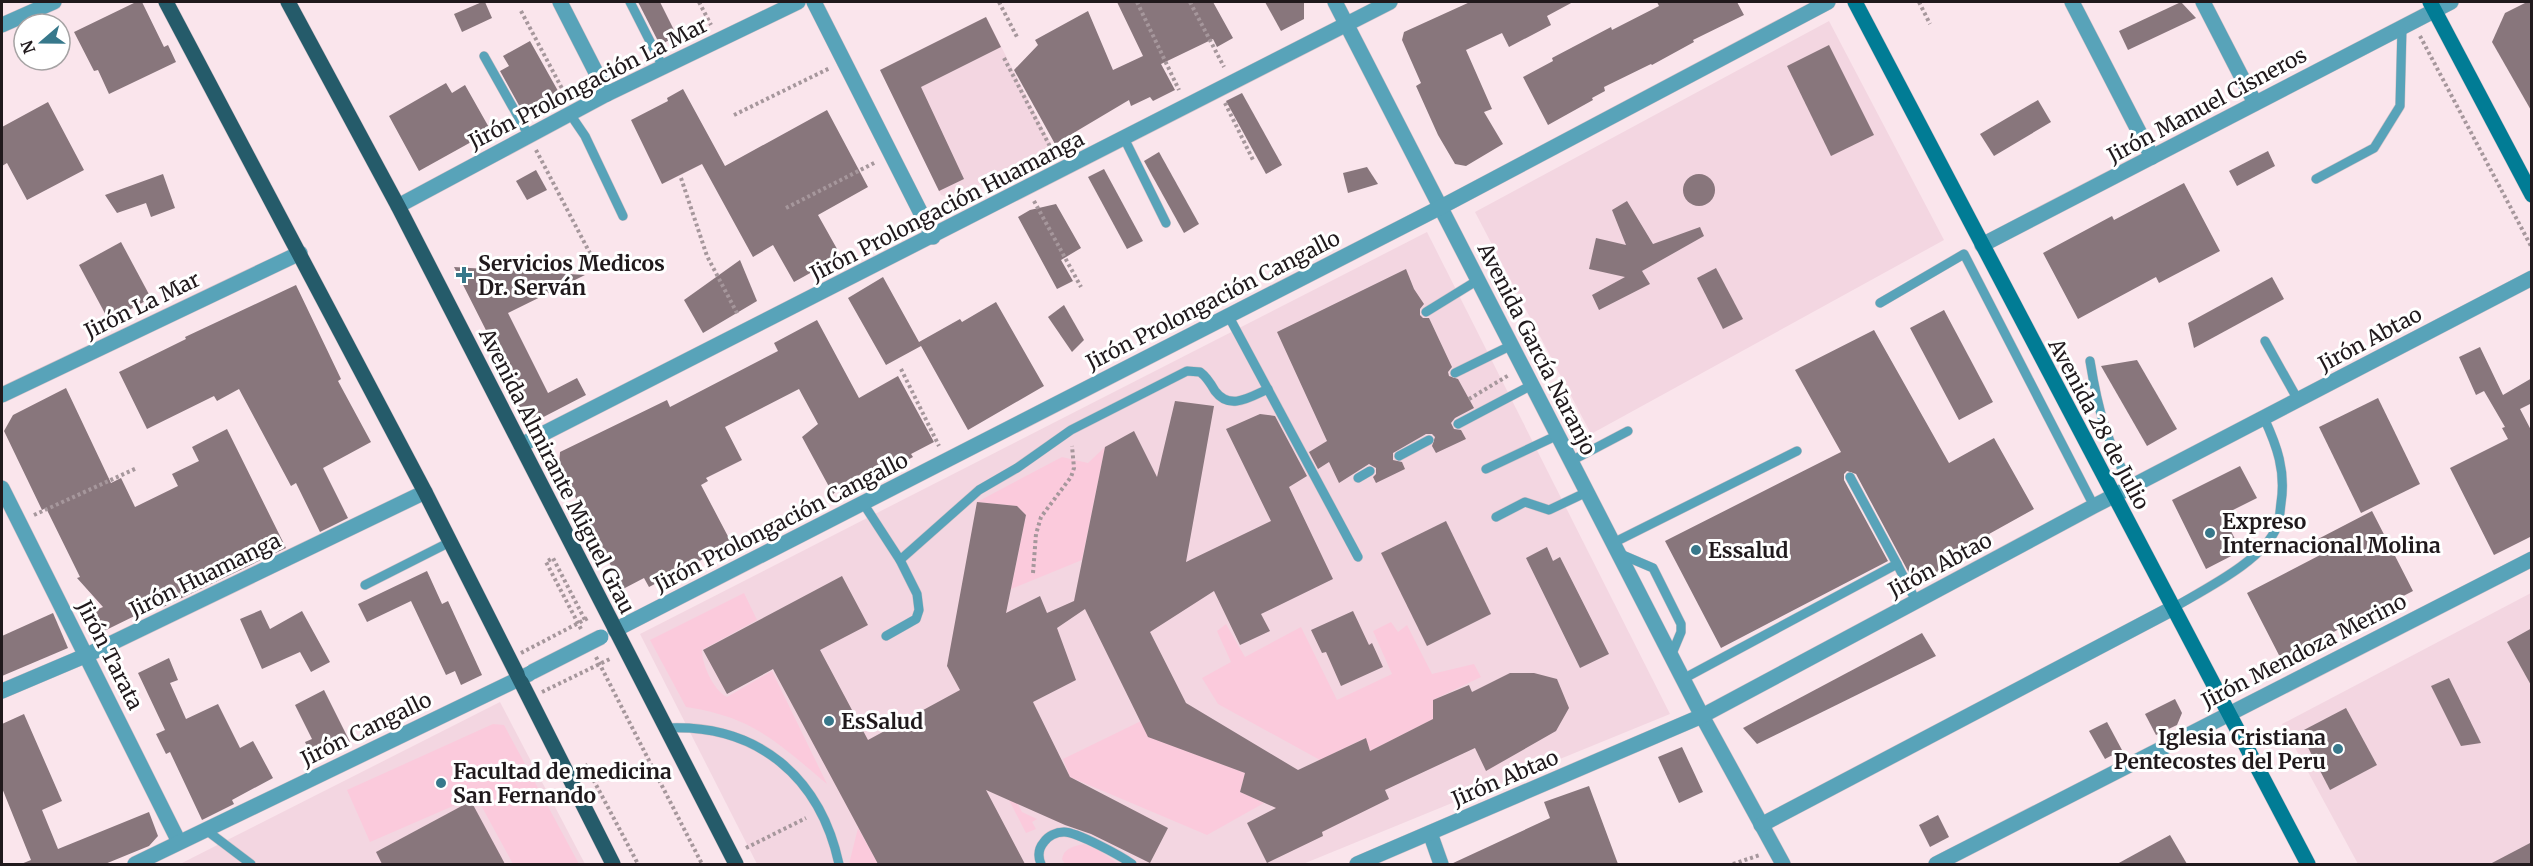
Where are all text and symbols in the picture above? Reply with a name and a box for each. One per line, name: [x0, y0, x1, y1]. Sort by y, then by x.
street label: Jirón Prolongación La Mar: [463, 11, 712, 156]
north arrow: [12, 12, 72, 72]
text: N: [16, 37, 39, 56]
street label: Jirón Manuel Cisneros: [2102, 41, 2311, 169]
street label: Jirón Prolongación Huamanga: [805, 125, 1088, 287]
street label: Jirón Prolongación Cangallo: [1081, 224, 1344, 376]
street label: Avenida García Naranjo: [1471, 237, 1602, 460]
place label: Servicios Medicos Dr. Serván: [478, 250, 665, 301]
street label: Jirón La Mar: [79, 265, 204, 345]
marker: Servicios Medicos Dr. Serván: [455, 266, 473, 284]
street label: Jirón Abtao: [2313, 301, 2426, 378]
street label: Avenida Almirante Miguel Grau: [473, 323, 641, 618]
street label: Avenida 28 de Julio: [2042, 333, 2155, 514]
street label: Jirón Prolongación Cangallo: [649, 446, 912, 598]
place label: Expreso Internacional Molina: [2222, 508, 2441, 559]
marker: Expreso Internacional Molina: [2203, 526, 2217, 540]
street label: Jirón Huamanga: [124, 527, 285, 624]
street label: Jirón Abtao: [1883, 527, 1996, 604]
place label: Essalud: [1708, 537, 1788, 564]
marker: Essalud: [1689, 543, 1703, 557]
street label: Jirón Mendoza Merino: [2196, 588, 2411, 715]
street label: Jirón Tarata: [70, 595, 149, 714]
street label: Jirón Cangallo: [295, 686, 436, 773]
place label: EsSalud: [841, 708, 923, 735]
marker: EsSalud: [822, 714, 836, 728]
place label: Iglesia Cristiana Pentecostes del Peru: [2114, 724, 2326, 775]
marker: Iglesia Cristiana Pentecostes del Peru: [2331, 742, 2345, 756]
street label: Jirón Abtao: [1447, 743, 1562, 813]
place label: Facultad de medicina San Fernando: [453, 758, 672, 809]
marker: Facultad de medicina San Fernando: [434, 776, 448, 790]

